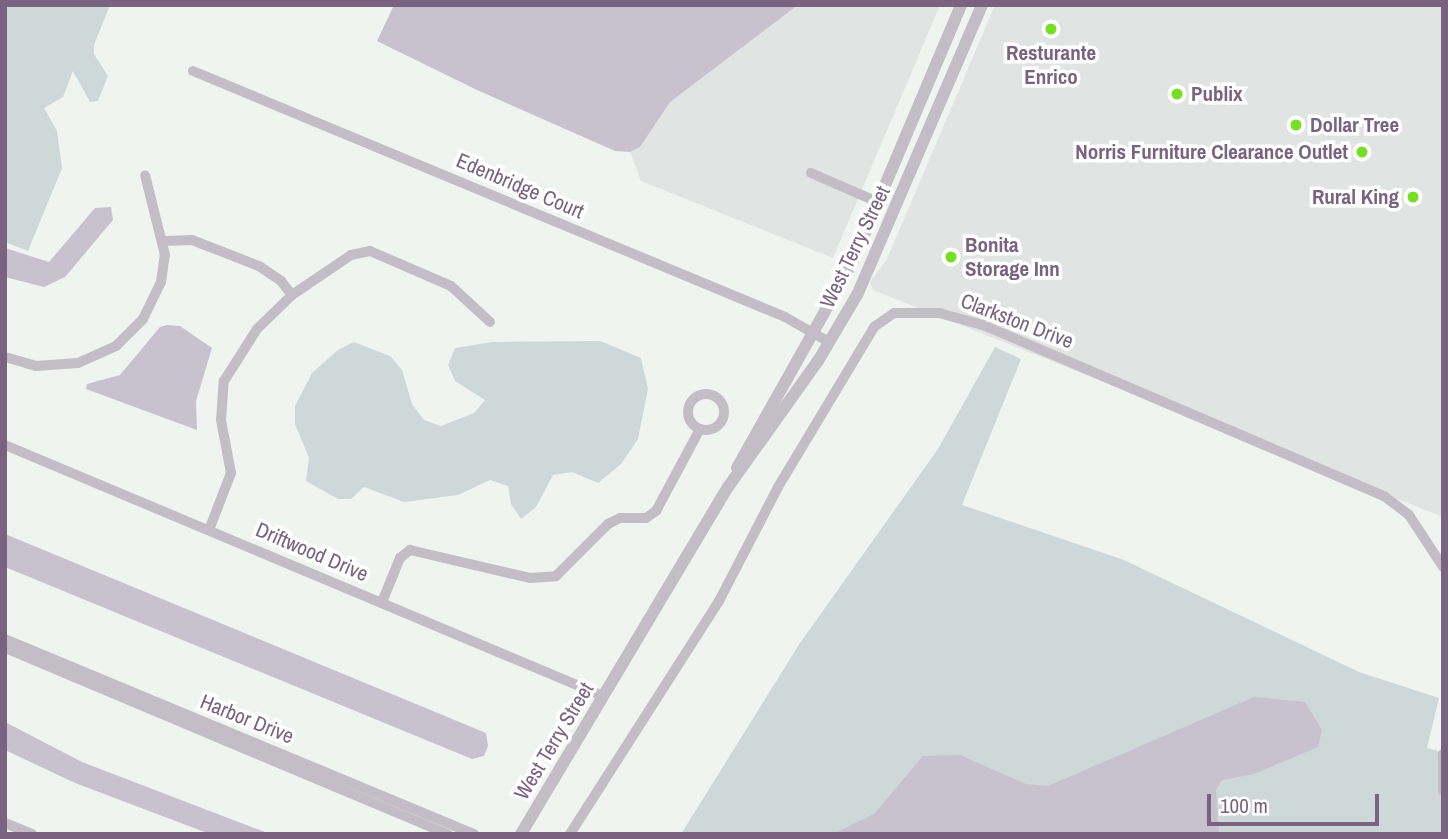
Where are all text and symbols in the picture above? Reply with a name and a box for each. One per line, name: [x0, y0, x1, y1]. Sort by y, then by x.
marker: Resturante Enrico: [1043, 21, 1059, 37]
place label: Resturante Enrico: [1006, 40, 1096, 90]
place label: Publix: [1191, 81, 1243, 107]
marker: Publix: [1169, 86, 1185, 102]
place label: Dollar Tree: [1310, 112, 1399, 138]
marker: Dollar Tree: [1288, 117, 1304, 133]
place label: Norris Furniture Clearance Outlet: [1075, 139, 1348, 165]
marker: Norris Furniture Clearance Outlet: [1354, 144, 1370, 160]
street label: Edenbridge Court: [453, 148, 587, 224]
street label: West Terry Street: [815, 182, 895, 312]
place label: Rural King: [1312, 184, 1399, 210]
marker: Rural King: [1405, 189, 1421, 205]
place label: Bonita Storage Inn: [965, 232, 1060, 282]
marker: Bonita Storage Inn: [943, 249, 959, 265]
street label: Clarkston Drive: [957, 288, 1077, 354]
street label: Driftwood Drive: [252, 517, 372, 587]
street label: West Terry Street: [509, 678, 599, 804]
street label: Harbor Drive: [197, 689, 297, 749]
scale bar: [1210, 780, 1382, 824]
text: 100 m: [1220, 791, 1268, 820]

